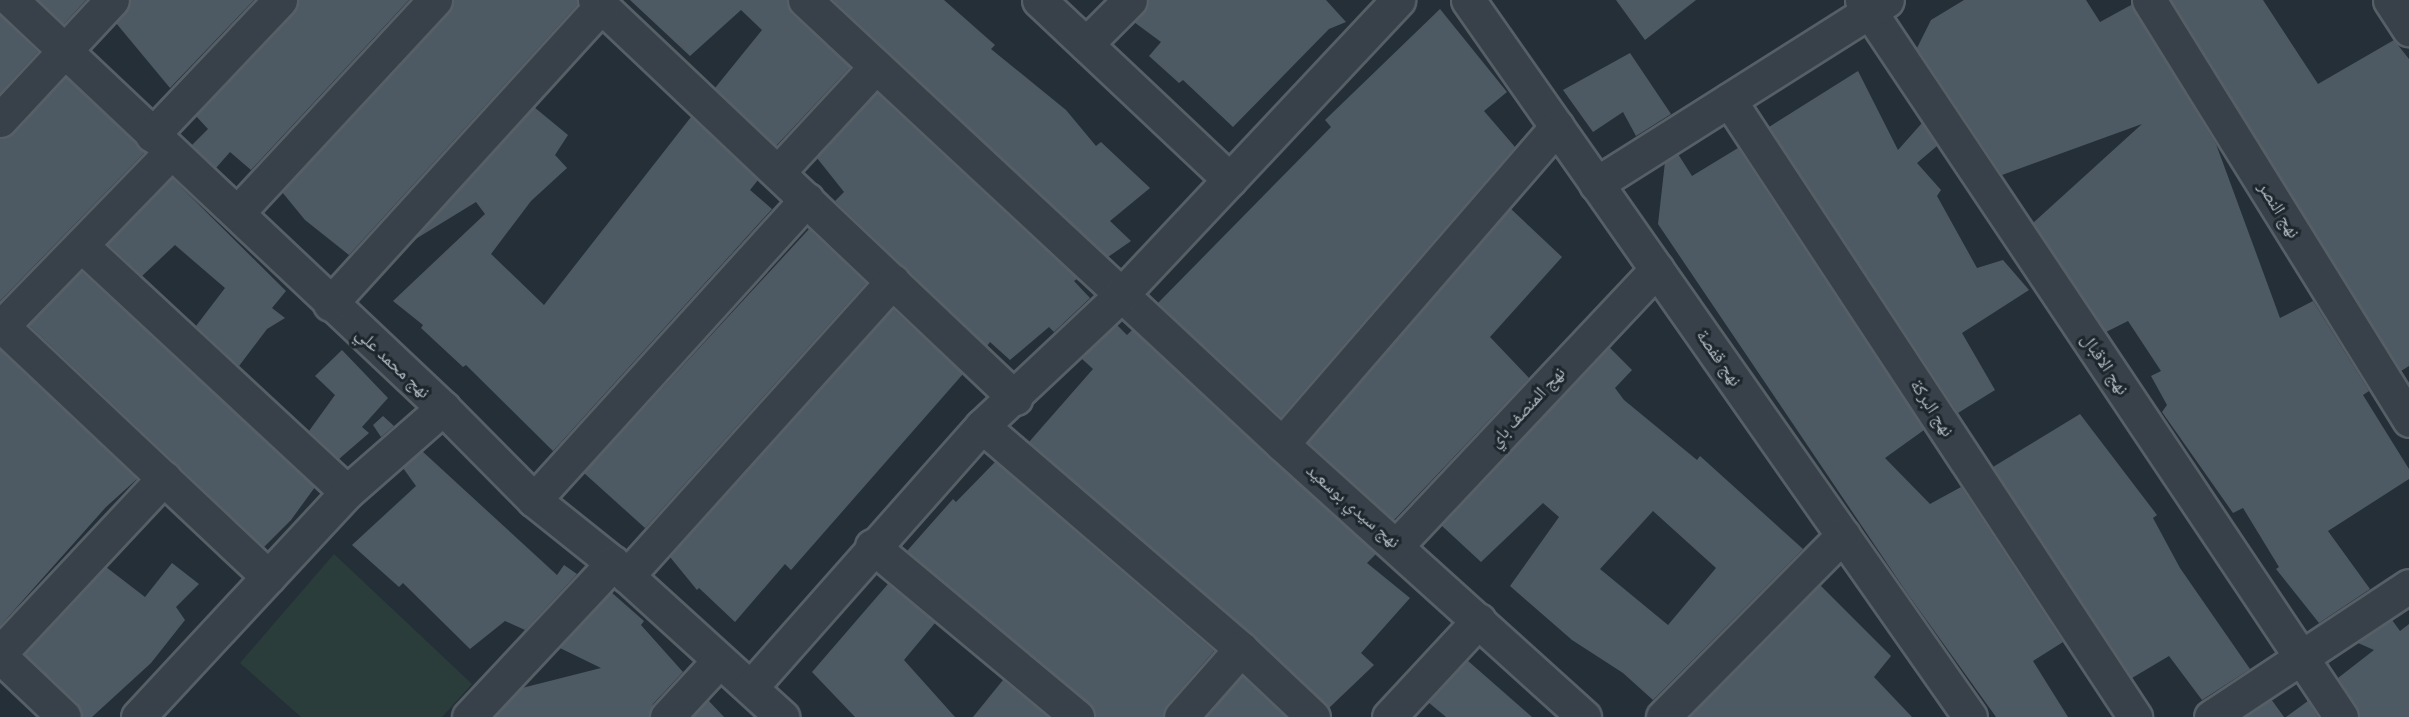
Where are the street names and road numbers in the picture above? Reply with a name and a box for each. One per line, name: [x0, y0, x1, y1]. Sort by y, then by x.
street label: نهج النصر: [2253, 178, 2305, 242]
street label: نهج محمد علي: [351, 323, 435, 403]
street label: نهج قفصة: [1692, 325, 1746, 391]
street label: نهج الاقبال: [2077, 329, 2133, 399]
street label: نهج المنصف باي: [1484, 362, 1570, 452]
street label: نهج البركة: [1905, 375, 1959, 441]
street label: نهج سيدي بوسعيد: [1302, 459, 1404, 553]

